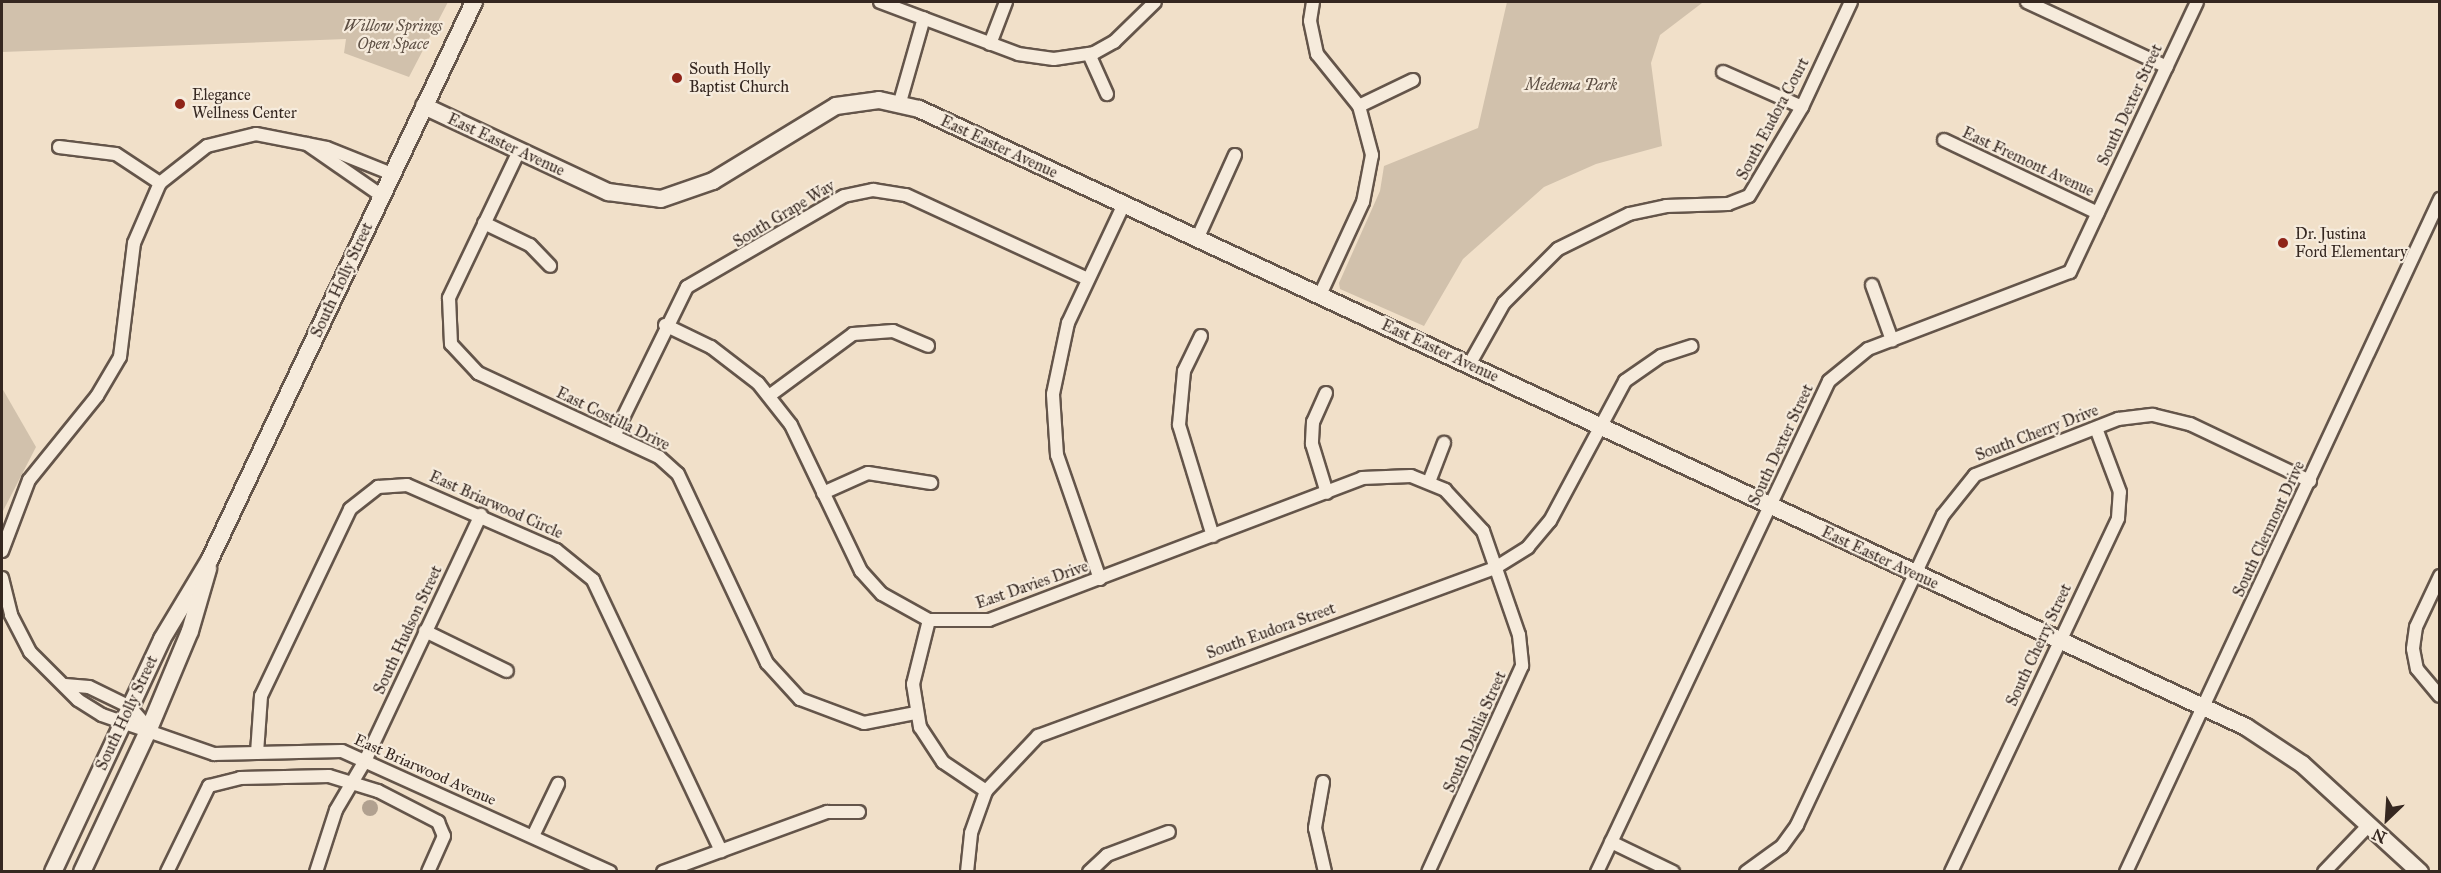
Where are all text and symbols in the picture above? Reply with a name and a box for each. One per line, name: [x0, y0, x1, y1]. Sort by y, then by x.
park label: Willow Springs Open Space: [344, 16, 442, 54]
street label: South Dexter Street: [2093, 41, 2167, 169]
street label: South Eudora Court: [1733, 55, 1813, 183]
place label: South Holly Baptist Church: [689, 59, 789, 97]
marker: South Holly Baptist Church: [670, 71, 684, 85]
park label: Medema Park: [1525, 75, 1617, 95]
place label: Elegance Wellness Center: [192, 85, 297, 123]
marker: Elegance Wellness Center: [173, 97, 187, 111]
street label: East Easter Avenue: [444, 109, 568, 181]
street label: East Easter Avenue: [937, 111, 1061, 183]
street label: East Fremont Avenue: [1959, 123, 2097, 201]
street label: South Grape Way: [730, 176, 838, 252]
street label: South Holly Street: [307, 219, 377, 341]
place label: Dr. Justina Ford Elementary: [2295, 224, 2408, 262]
marker: Dr. Justina Ford Elementary: [2276, 236, 2290, 250]
street label: East Easter Avenue: [1378, 315, 1502, 387]
street label: South Dexter Street: [1744, 381, 1818, 509]
street label: East Costilla Drive: [553, 383, 673, 455]
street label: South Cherry Drive: [1973, 401, 2101, 465]
street label: South Clermont Drive: [2229, 458, 2309, 600]
street label: East Briarwood Circle: [426, 467, 566, 543]
street label: East Easter Avenue: [1818, 522, 1942, 594]
street label: East Davies Drive: [973, 557, 1091, 613]
street label: South Hudson Street: [370, 562, 446, 698]
street label: South Cherry Street: [2002, 581, 2076, 709]
street label: South Eudora Street: [1204, 599, 1338, 663]
street label: South Holly Street: [92, 652, 162, 774]
street label: South Dahlia Street: [1440, 668, 1510, 796]
street label: East Briarwood Avenue: [351, 730, 499, 810]
north arrow: [2357, 789, 2417, 849]
text: N: [2369, 824, 2389, 847]

